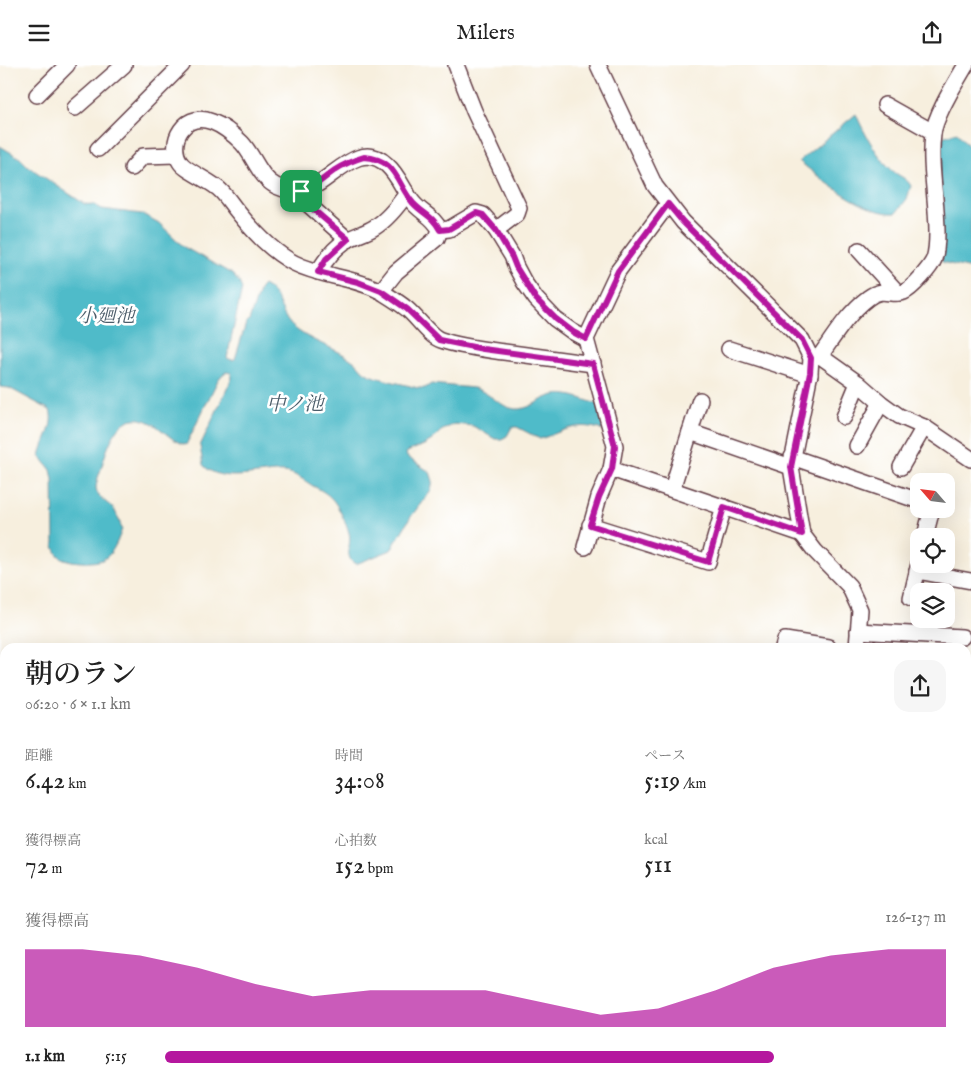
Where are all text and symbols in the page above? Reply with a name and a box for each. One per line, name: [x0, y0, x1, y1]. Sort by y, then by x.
icon: menu: [25, 19, 53, 47]
text: Milers: [456, 19, 515, 47]
icon: share: [918, 19, 946, 47]
pin: [280, 170, 322, 212]
icon: arrive: [287, 177, 315, 205]
water label: 小廻池: [77, 305, 136, 329]
water label: 中ノ池: [266, 393, 325, 417]
north arrow: [910, 473, 955, 517]
map controls: [910, 473, 955, 628]
button: locate: [910, 528, 955, 573]
button: layers: [910, 583, 955, 628]
text: 朝のラン: [25, 658, 137, 693]
button: share: [894, 660, 946, 712]
text: 06:20 · 6 × 1.1 km: [25, 695, 131, 715]
text: 距離: [25, 747, 53, 765]
text: 時間: [335, 747, 363, 765]
text: ペース: [644, 747, 686, 765]
text: 6.42: [25, 765, 65, 797]
text: 34:08: [335, 765, 385, 797]
text: 5:19: [644, 765, 680, 797]
text: km: [65, 775, 86, 793]
text: /km: [680, 775, 706, 793]
text: kcal: [644, 831, 668, 849]
text: 獲得標高: [25, 832, 81, 850]
text: 心拍数: [335, 832, 377, 850]
text: 511: [644, 849, 672, 881]
text: 72: [25, 850, 48, 882]
text: 152: [335, 850, 365, 882]
text: m: [48, 860, 62, 878]
text: bpm: [365, 860, 394, 878]
text: 126–137 m: [885, 908, 946, 928]
text: 獲得標高: [25, 912, 89, 932]
text: 1.1 km: [25, 1047, 65, 1067]
text: 5:15: [105, 1047, 127, 1067]

